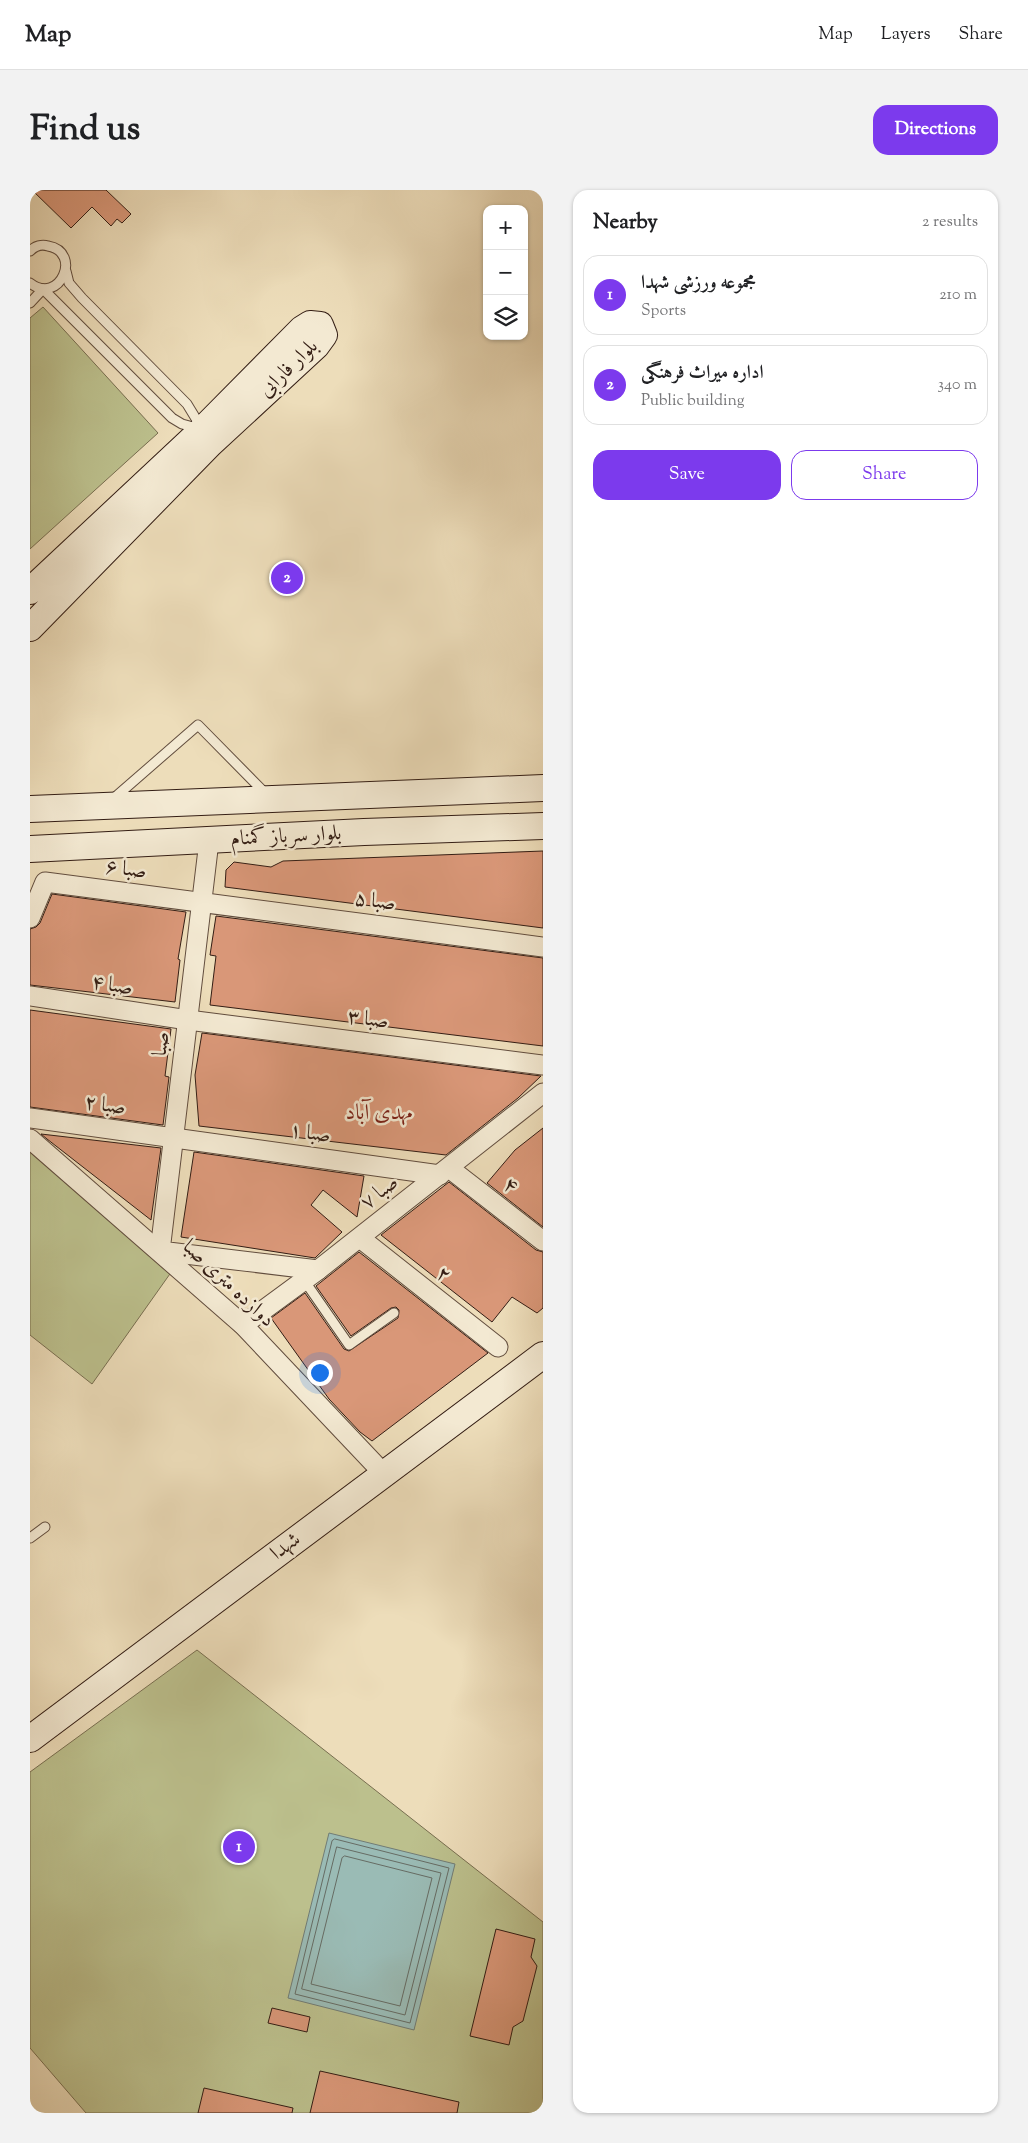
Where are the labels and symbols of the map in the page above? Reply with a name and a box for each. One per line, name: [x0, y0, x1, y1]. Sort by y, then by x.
street label: بلوار فارابی: [252, 333, 326, 405]
pin: 2: [271, 559, 303, 597]
street label: بلوار سرباز گمنام: [230, 818, 342, 856]
street label: صبا ۶: [104, 853, 148, 887]
street label: صبا ۵: [353, 885, 397, 919]
street label: صبا ۴: [89, 968, 135, 1004]
street label: صبا ۳: [346, 1003, 390, 1037]
street label: صبا: [146, 1030, 178, 1058]
street label: صبا ۲: [82, 1088, 128, 1124]
district label: مهدی آباد: [345, 1098, 413, 1130]
street label: صبا ۱: [287, 1116, 333, 1152]
street label: صبا ۷: [354, 1168, 406, 1218]
street label: ۴: [496, 1170, 524, 1202]
street label: دوازده متری صبا: [175, 1233, 281, 1335]
street label: ۲: [429, 1259, 457, 1291]
your location: [307, 1360, 333, 1386]
street label: شهدا: [264, 1526, 308, 1568]
pin: 1: [223, 1828, 255, 1866]

